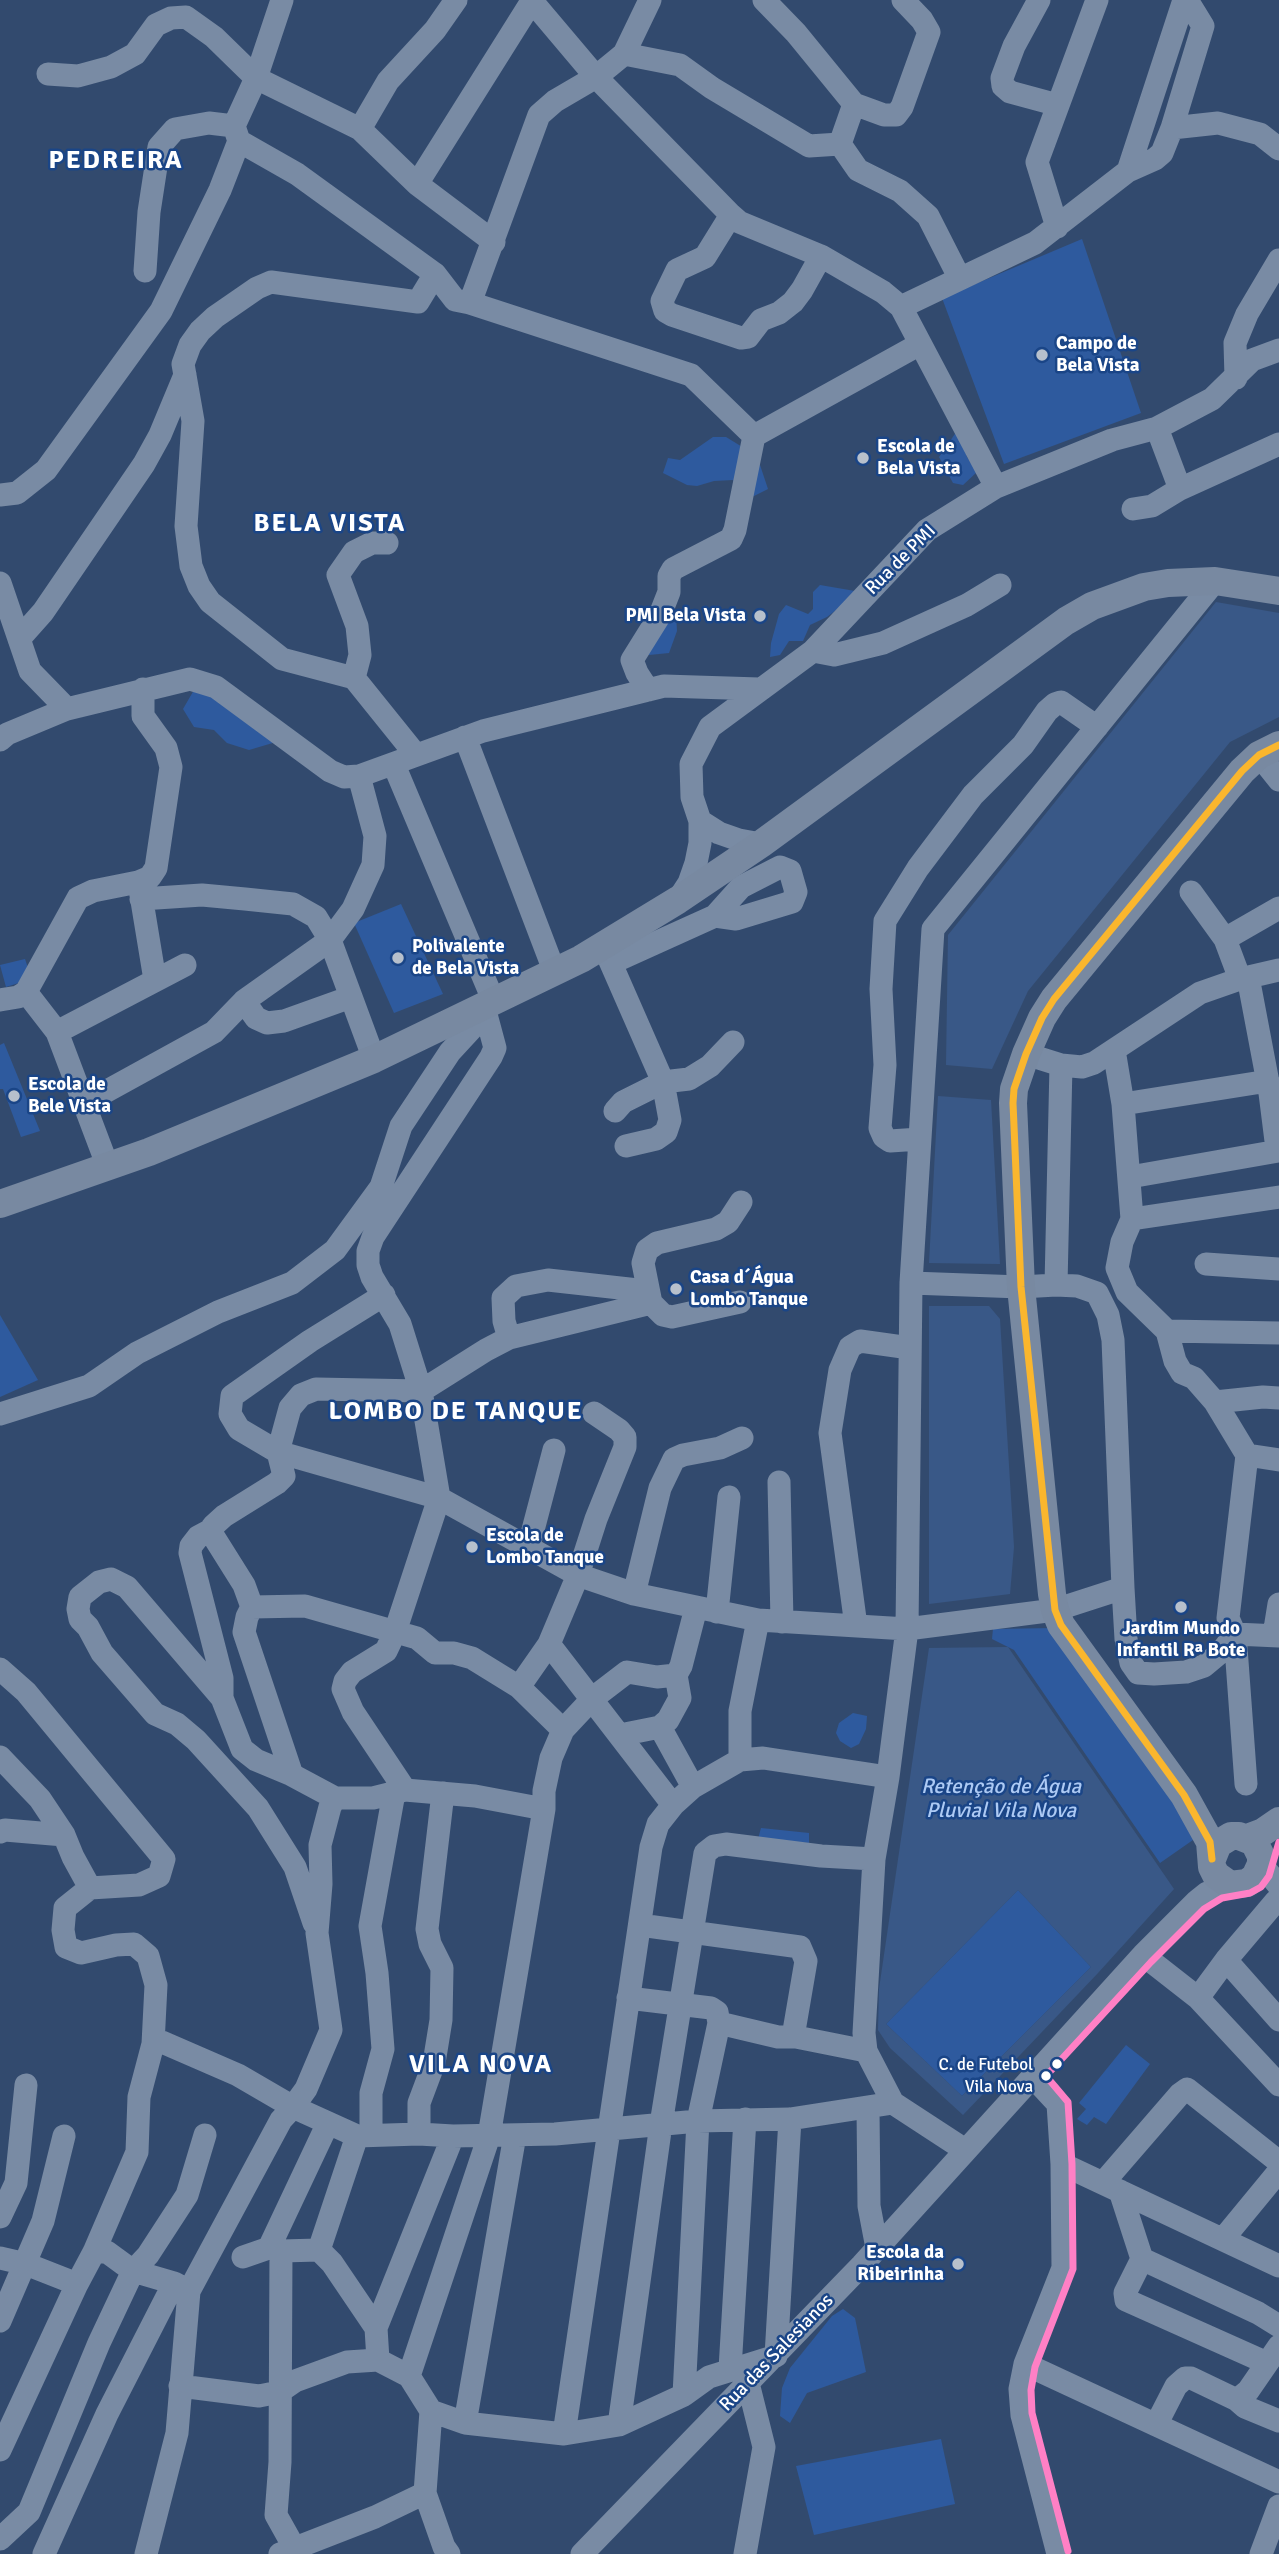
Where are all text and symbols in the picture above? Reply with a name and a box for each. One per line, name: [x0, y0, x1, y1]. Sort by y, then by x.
district label: PEDREIRA: [49, 145, 183, 177]
place label: Campo de Bela Vista: [1056, 333, 1140, 377]
marker: Campo de Bela Vista: [1034, 347, 1050, 363]
place label: Escola de Bela Vista: [877, 436, 961, 480]
marker: Escola de Bela Vista: [855, 450, 871, 466]
district label: BELA VISTA: [255, 508, 405, 540]
street label: Rua de PMI: [861, 520, 941, 600]
place label: PMI Bela Vista: [626, 605, 746, 627]
marker: PMI Bela Vista: [752, 608, 768, 624]
place label: Polivalente de Bela Vista: [412, 936, 519, 980]
marker: Polivalente de Bela Vista: [390, 950, 406, 966]
place label: Escola de Bele Vista: [28, 1074, 111, 1118]
marker: Escola de Bele Vista: [6, 1088, 22, 1104]
place label: Casa d´Água Lombo Tanque: [690, 1267, 808, 1311]
marker: Casa d´Água Lombo Tanque: [668, 1281, 684, 1297]
district label: LOMBO DE TANQUE: [330, 1396, 582, 1428]
place label: Escola de Lombo Tanque: [486, 1525, 604, 1569]
marker: Escola de Lombo Tanque: [464, 1539, 480, 1555]
marker: Jardim Mundo Infantil Rª Bote: [1173, 1599, 1189, 1615]
place label: Jardim Mundo Infantil Rª Bote: [1117, 1618, 1245, 1662]
water label: Retenção de Água Pluvial Vila Nova: [921, 1774, 1081, 1824]
district label: VILA NOVA: [410, 2049, 552, 2081]
place label: C. de Futebol Vila Nova: [938, 2056, 1033, 2096]
unlabelled marker: [1050, 2057, 1064, 2071]
marker: C. de Futebol Vila Nova: [1039, 2069, 1053, 2083]
place label: Escola da Ribeirinha: [857, 2242, 944, 2286]
marker: Escola da Ribeirinha: [950, 2256, 966, 2272]
street label: Rua das Salesianos: [715, 2290, 839, 2416]

